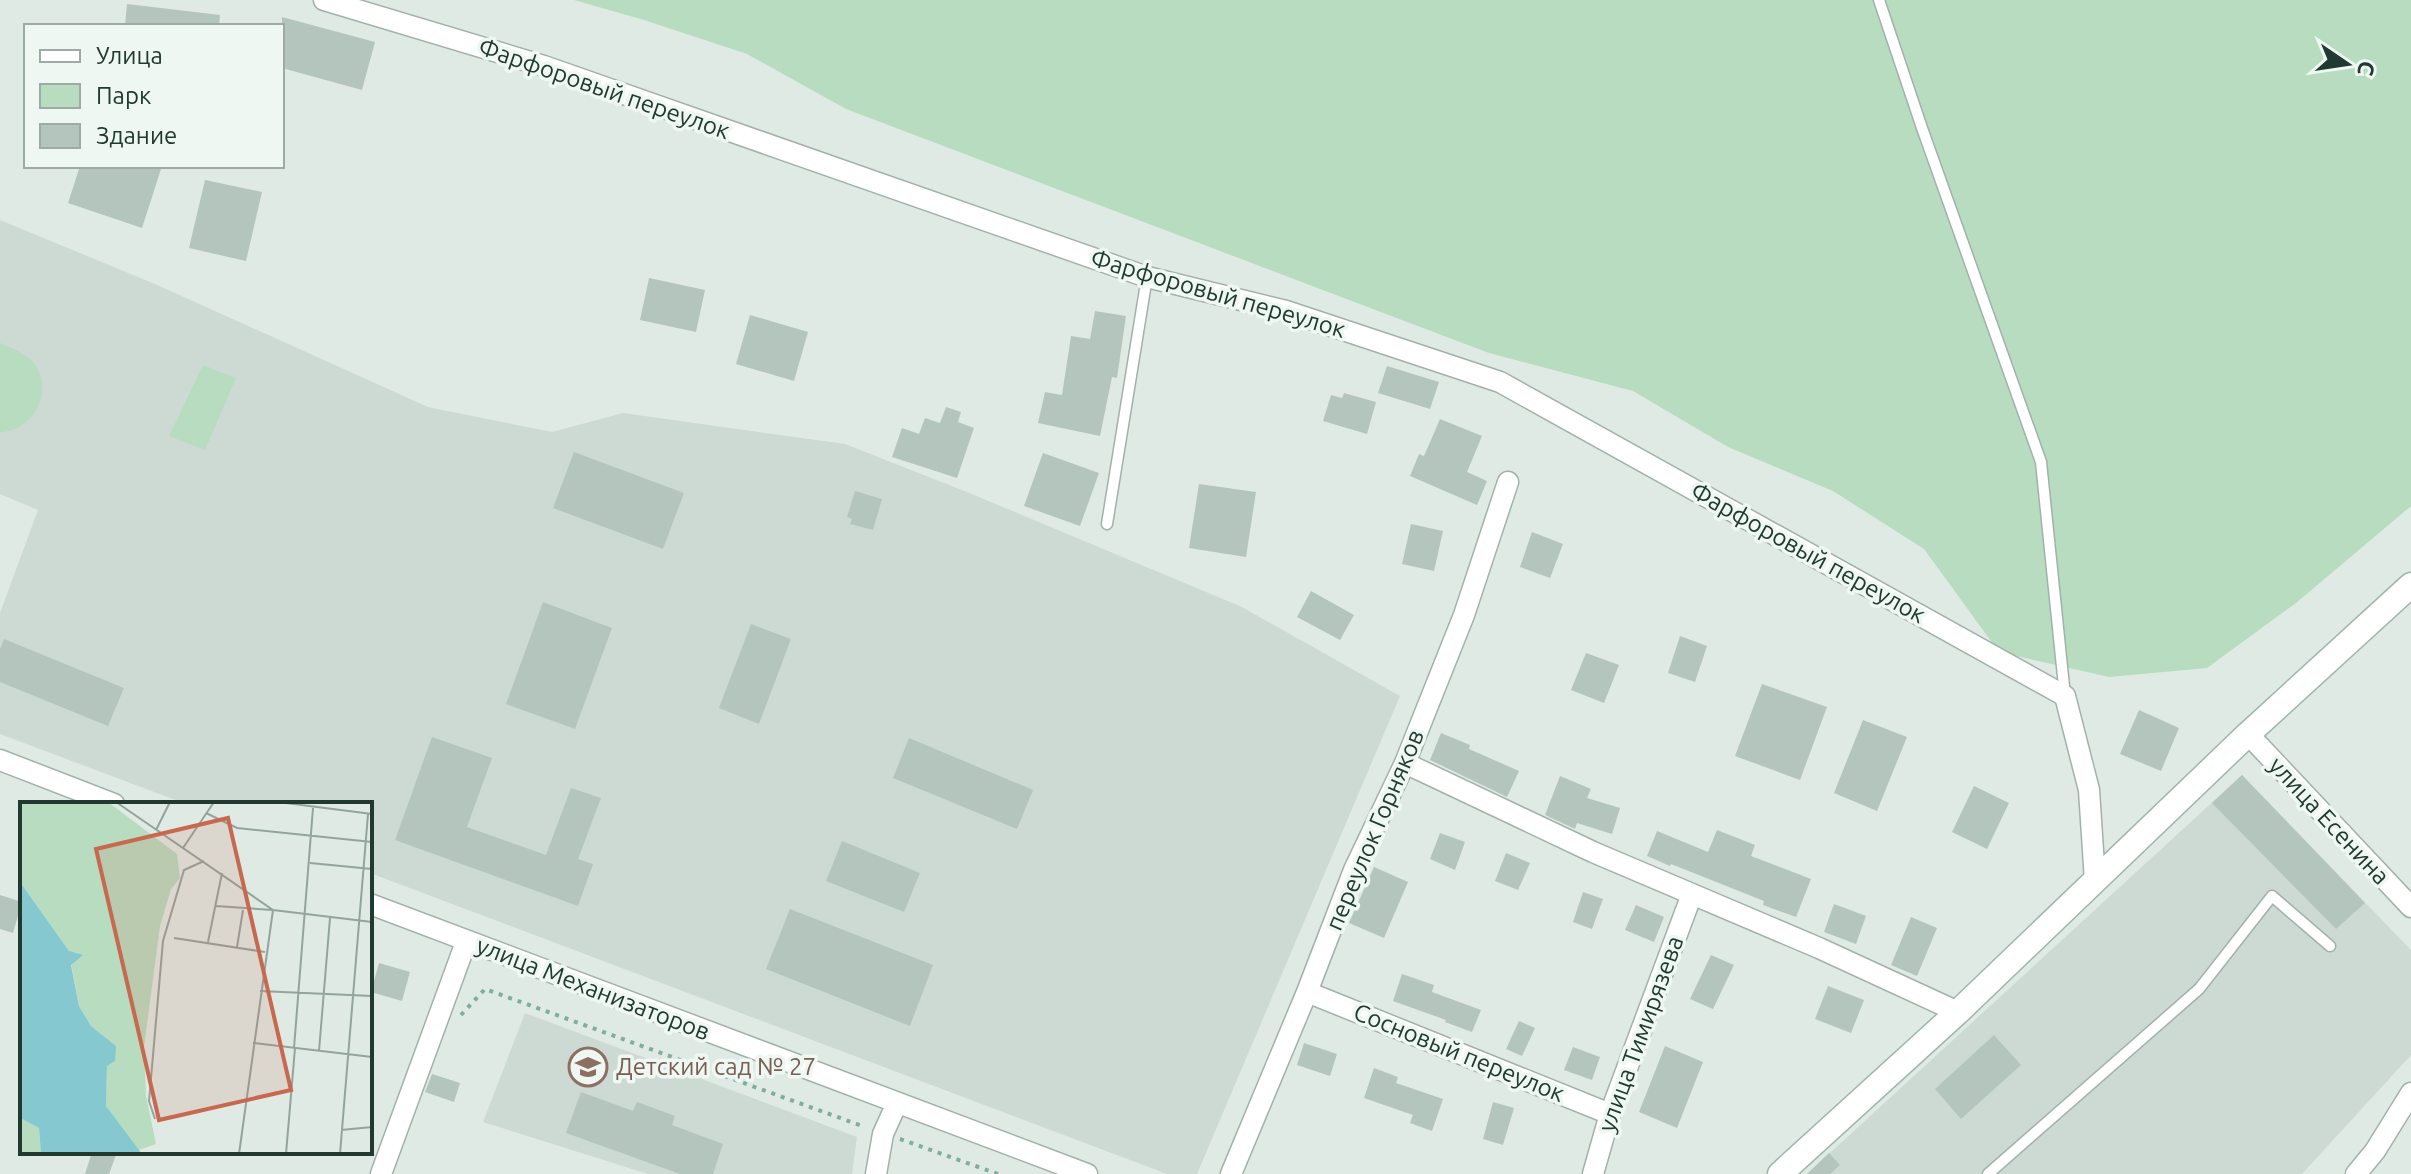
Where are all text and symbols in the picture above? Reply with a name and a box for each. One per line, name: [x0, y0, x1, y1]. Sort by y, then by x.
legend: [24, 24, 284, 168]
north arrow: [2307, 24, 2387, 104]
street label: Фарфоровый переулок: [475, 33, 733, 144]
text: Улица: [96, 42, 163, 69]
text: С: [2353, 59, 2381, 78]
text: Парк: [96, 82, 151, 109]
text: Здание: [96, 122, 177, 149]
street label: Фарфоровый переулок: [1088, 244, 1349, 343]
street label: Фарфоровый переулок: [1686, 477, 1930, 628]
street label: переулок Горняков: [1320, 726, 1429, 934]
street label: улица Есенина: [2264, 752, 2395, 890]
inset map: [20, 802, 372, 1154]
street label: улица Механизаторов: [473, 932, 714, 1046]
street label: улица Тимирязева: [1593, 932, 1689, 1135]
street label: Сосновый переулок: [1350, 998, 1568, 1107]
school or university icon: Детский сад № 27: [567, 1046, 609, 1088]
place label: Детский сад № 27: [616, 1053, 816, 1080]

